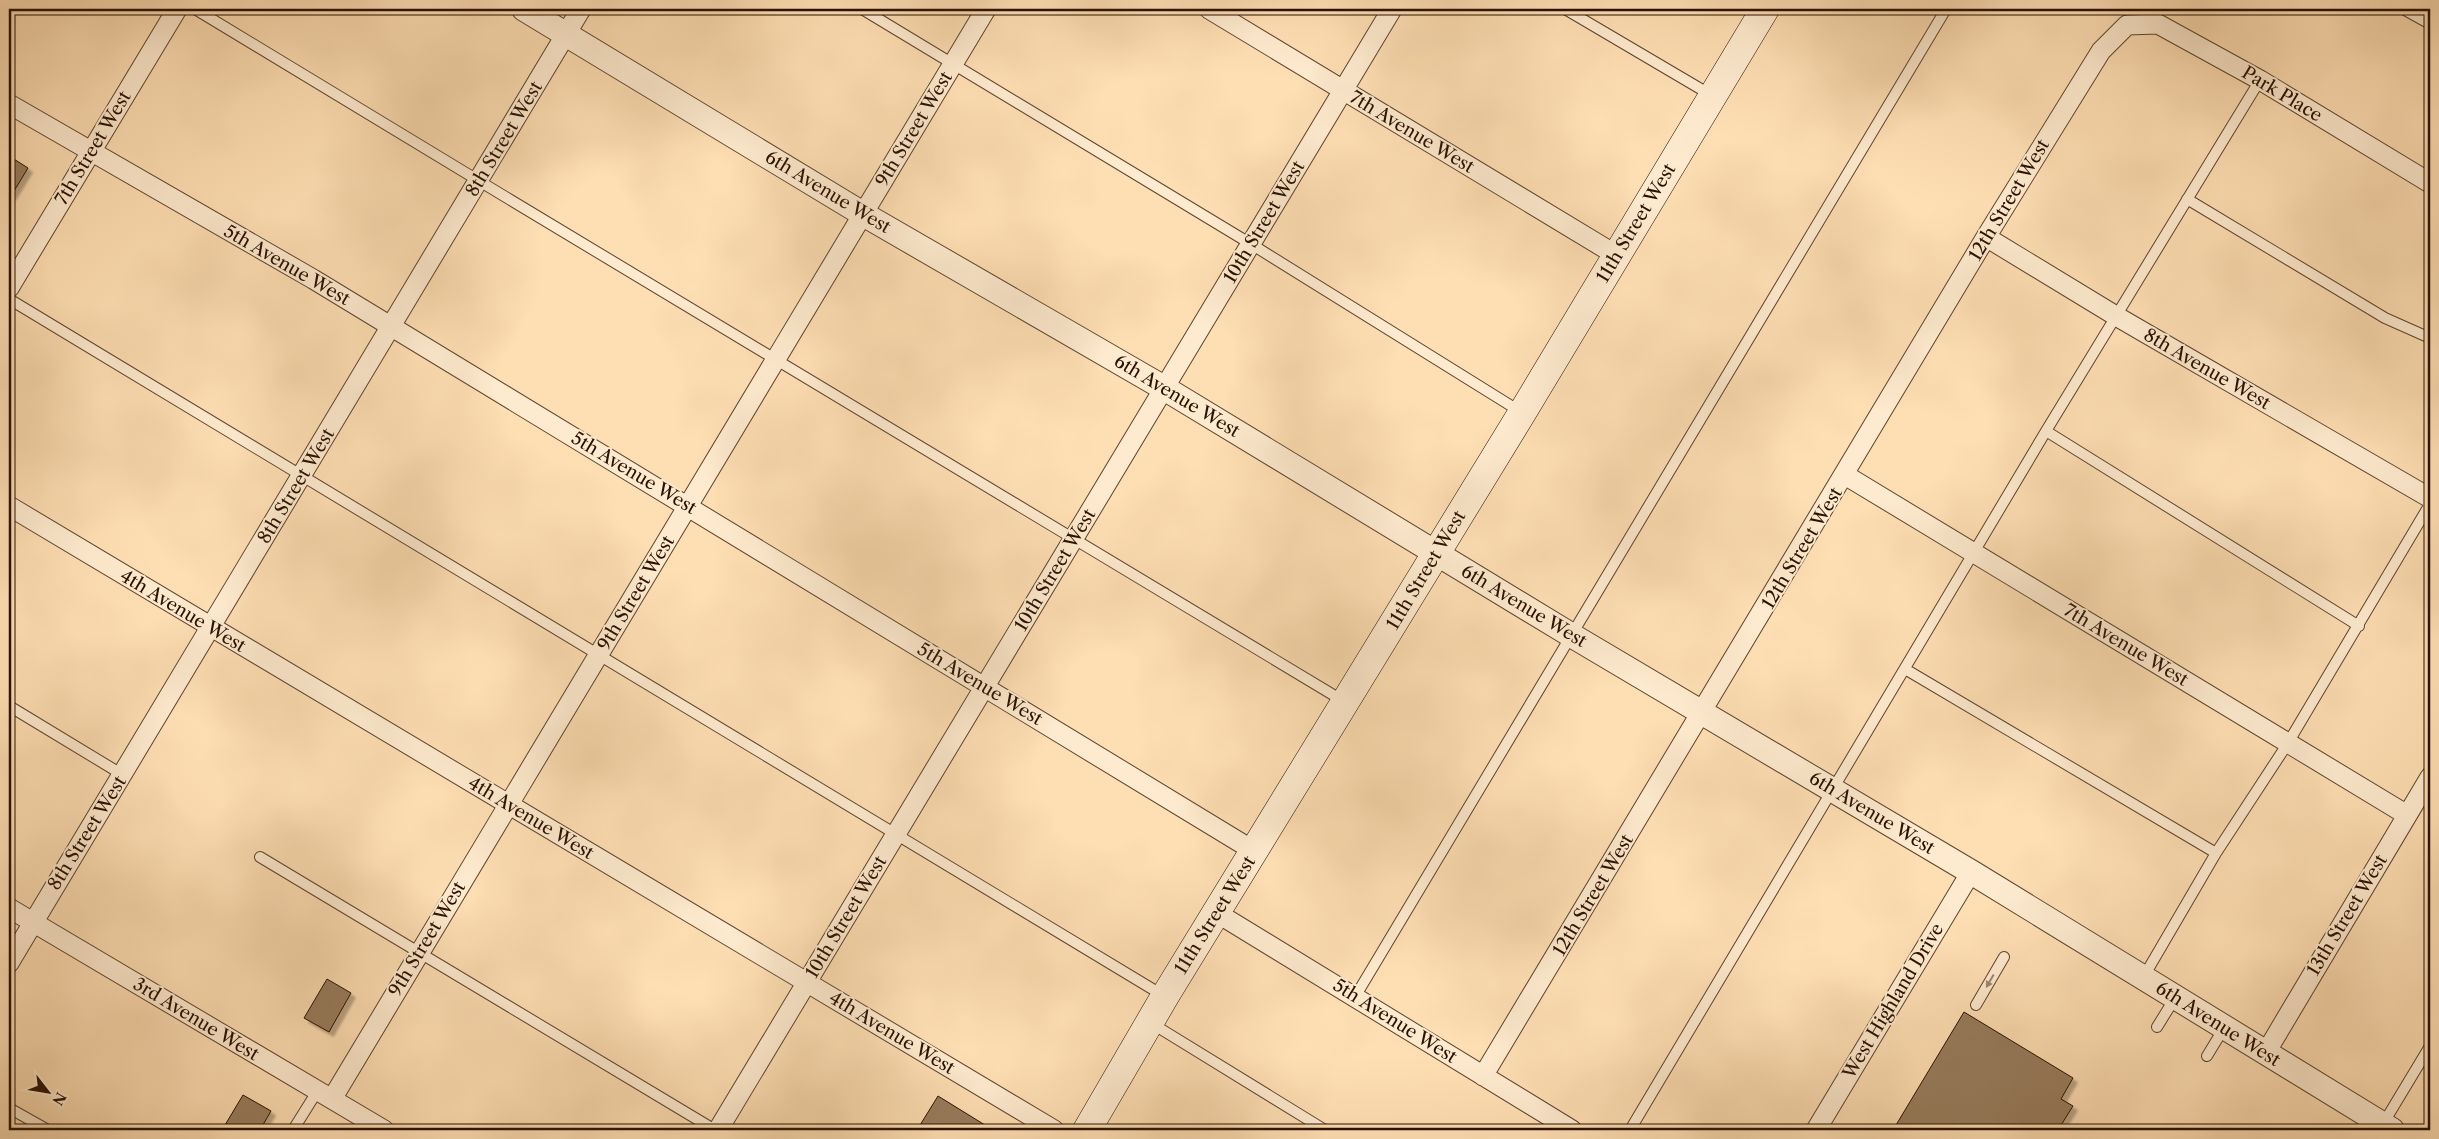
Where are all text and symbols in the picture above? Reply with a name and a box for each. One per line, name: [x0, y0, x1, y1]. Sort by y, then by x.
street label: Park Place: [2238, 61, 2326, 127]
street label: 9th Street West: [871, 67, 957, 191]
street label: 8th Street West: [461, 77, 547, 201]
street label: 7th Avenue West: [1346, 86, 1479, 178]
street label: 7th Street West: [50, 87, 136, 209]
street label: 12th Street West: [1964, 135, 2054, 265]
street label: 6th Avenue West: [761, 146, 895, 239]
street label: 10th Street West: [1219, 156, 1310, 287]
street label: 11th Street West: [1592, 159, 1681, 287]
street label: 5th Avenue West: [220, 220, 354, 310]
street label: 8th Avenue West: [2140, 324, 2275, 415]
street label: 6th Avenue West: [1110, 350, 1244, 443]
street label: 8th Street West: [253, 424, 339, 548]
street label: 5th Avenue West: [568, 427, 701, 519]
street label: 12th Street West: [1757, 483, 1847, 613]
street label: 10th Street West: [1010, 504, 1101, 635]
street label: 11th Street West: [1382, 506, 1471, 634]
street label: 9th Street West: [593, 531, 679, 655]
street label: 6th Avenue West: [1457, 560, 1591, 653]
street label: 4th Avenue West: [116, 565, 250, 657]
street label: 7th Avenue West: [2060, 599, 2193, 691]
street label: 5th Avenue West: [914, 638, 1047, 730]
street label: 6th Avenue West: [1805, 767, 1939, 860]
street label: 8th Street West: [43, 771, 131, 894]
street label: 4th Avenue West: [464, 772, 598, 864]
street label: 12th Street West: [1548, 830, 1638, 960]
street label: 13th Street West: [2302, 850, 2392, 980]
street label: 10th Street West: [801, 851, 892, 982]
street label: 11th Street West: [1170, 851, 1260, 978]
street label: 9th Street West: [384, 877, 470, 1001]
street label: West Highland Drive: [1837, 919, 1948, 1084]
street label: 3rd Avenue West: [129, 973, 263, 1066]
street label: 5th Avenue West: [1329, 974, 1462, 1068]
one-way arrow: [1985, 975, 1994, 988]
street label: 6th Avenue West: [2152, 977, 2285, 1071]
street label: 4th Avenue West: [825, 987, 959, 1079]
north arrow: [22, 1066, 72, 1116]
text: N: [48, 1089, 70, 1109]

